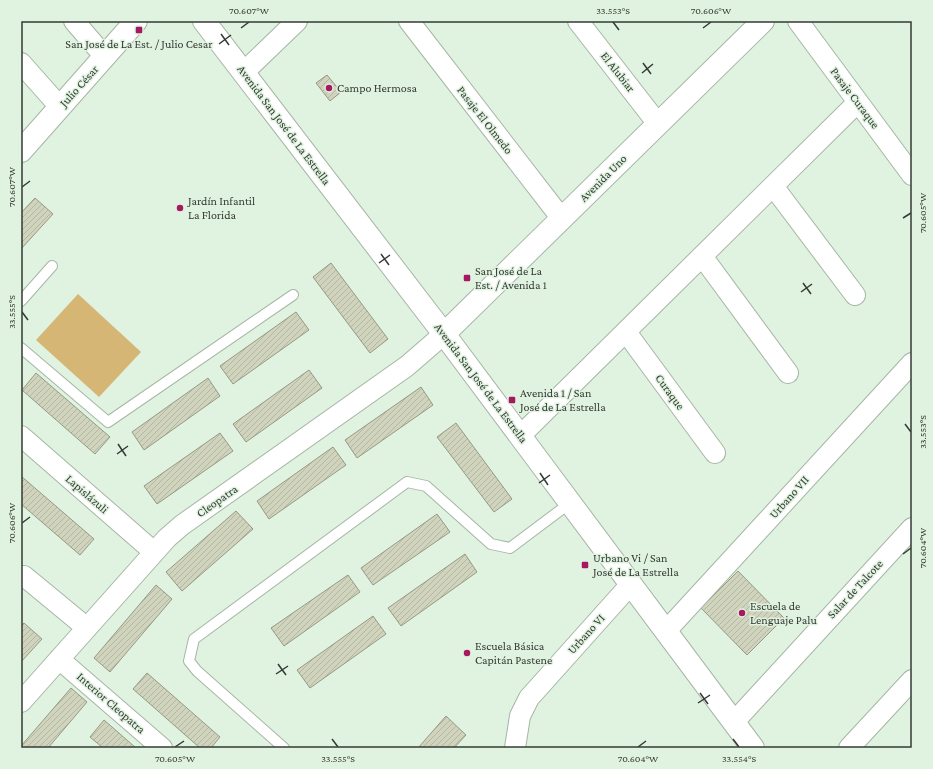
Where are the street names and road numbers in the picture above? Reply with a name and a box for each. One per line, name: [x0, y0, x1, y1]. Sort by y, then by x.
street label: El Alubiar: [598, 49, 639, 96]
street label: Julio César: [56, 62, 102, 110]
street label: Avenida San José de La Estrella: [234, 62, 334, 188]
street label: Pasaje Curaque: [827, 65, 883, 131]
street label: Pasaje El Olmedo: [454, 83, 516, 157]
street label: Avenida Uno: [576, 151, 630, 205]
street label: Avenida San José de La Estrella: [431, 320, 531, 446]
street label: Curaque: [652, 371, 688, 413]
street label: Lapislázuli: [63, 472, 111, 516]
street label: Urbano VII: [766, 473, 812, 521]
street label: Cleopatra: [194, 482, 241, 520]
street label: Salar de Talcote: [824, 557, 886, 621]
street label: Urbano VI: [564, 611, 608, 657]
street label: Interior Cleopatra: [74, 670, 148, 737]

